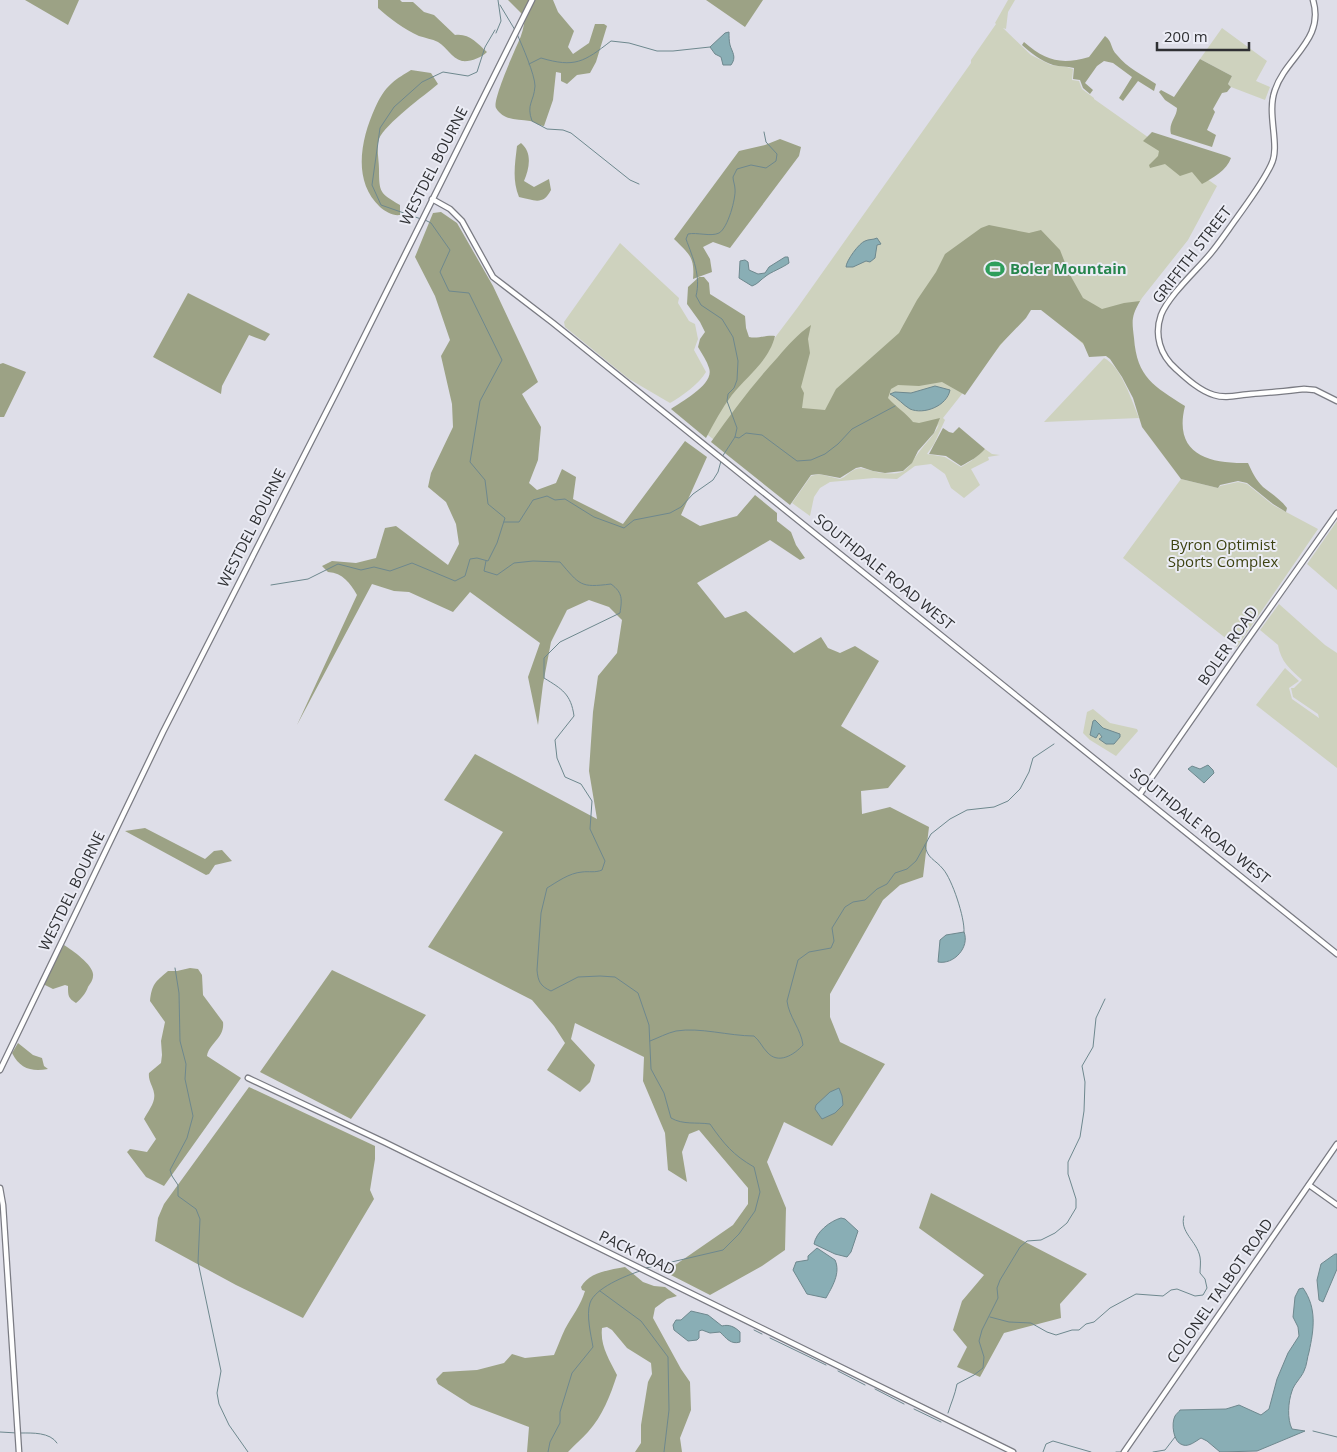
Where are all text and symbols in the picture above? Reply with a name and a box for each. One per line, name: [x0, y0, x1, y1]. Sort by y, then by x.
scale bar: [1157, 20, 1250, 52]
text: 200 m: [1164, 26, 1208, 46]
street label: WESTDEL BOURNE: [395, 103, 472, 228]
street label: GRIFFITH STREET: [1147, 201, 1236, 307]
sports icon: Boler Mountain: [984, 258, 1006, 280]
place label: Boler Mountain: [1010, 258, 1127, 278]
street label: WESTDEL BOURNE: [213, 465, 290, 590]
street label: SOUTHDALE ROAD WEST: [811, 509, 959, 634]
park label: Byron Optimist Sports Complex: [1168, 534, 1278, 571]
street label: BOLER ROAD: [1193, 602, 1262, 689]
street label: SOUTHDALE ROAD WEST: [1127, 763, 1275, 888]
street label: WESTDEL BOURNE: [33, 827, 109, 954]
street label: COLONEL TALBOT ROAD: [1162, 1214, 1277, 1367]
street label: PACK ROAD: [596, 1225, 679, 1279]

